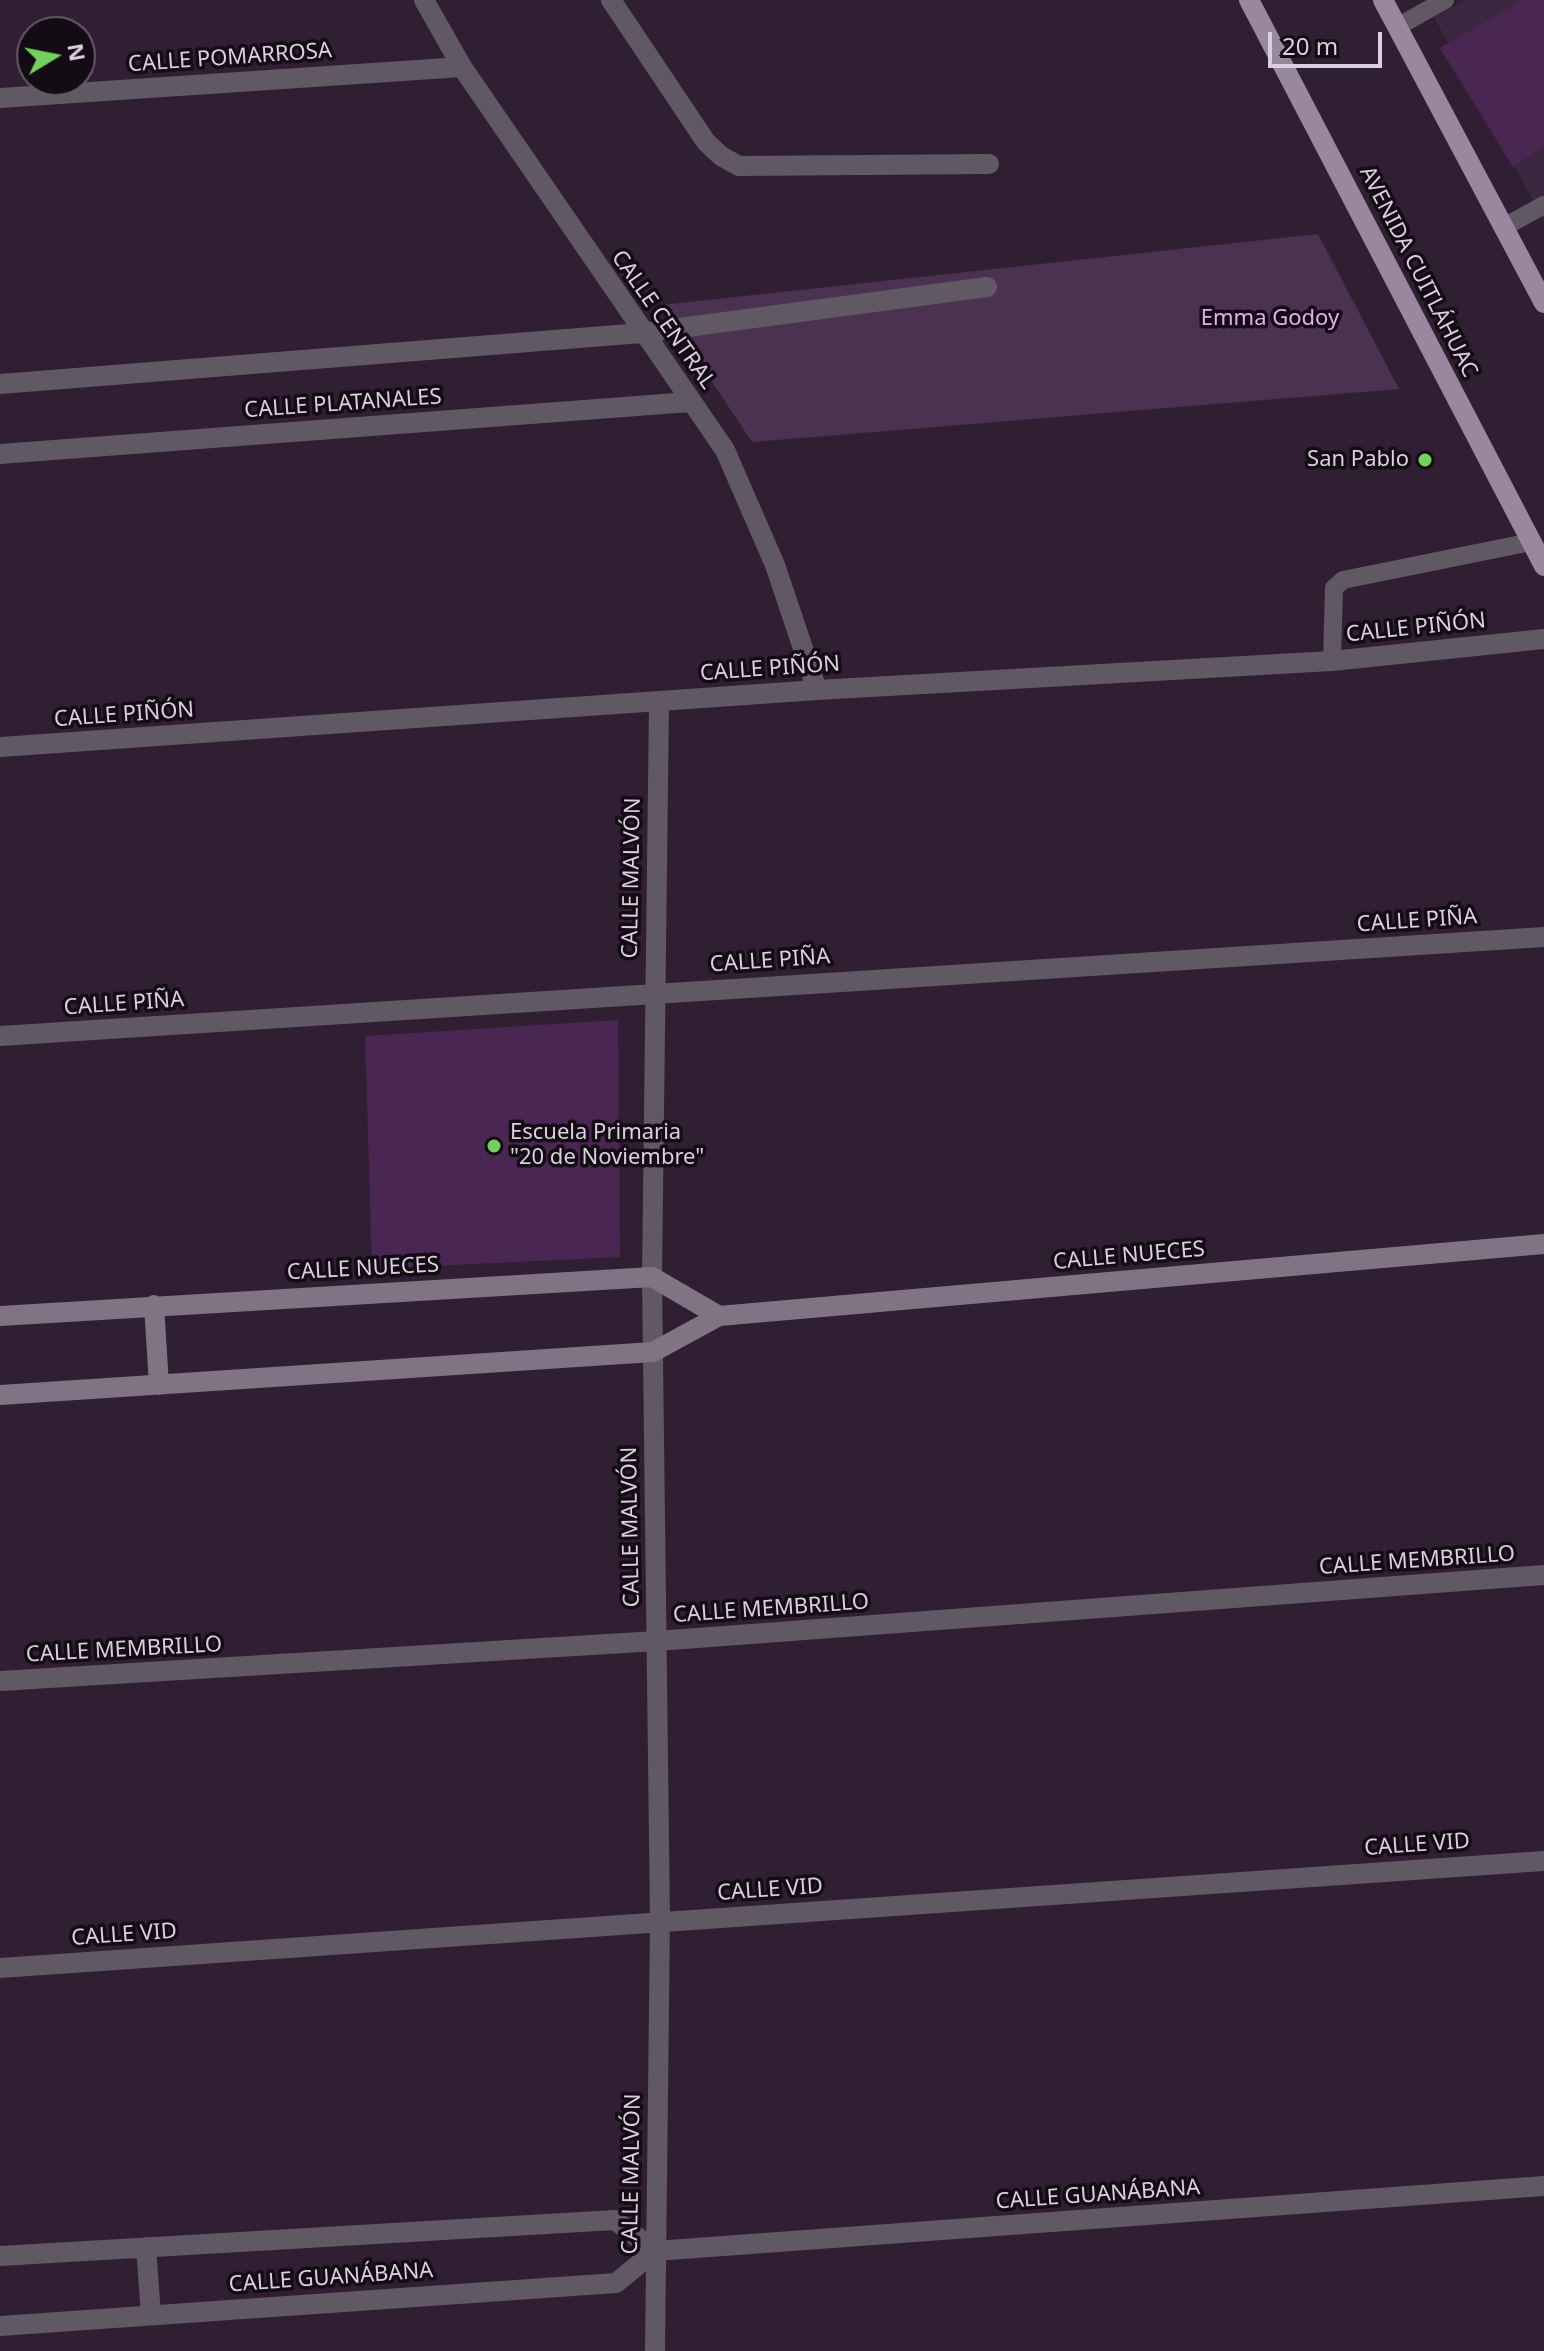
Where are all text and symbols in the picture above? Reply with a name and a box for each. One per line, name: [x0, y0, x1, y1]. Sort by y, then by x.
north arrow: [16, 16, 96, 96]
scale bar: [1272, 16, 1386, 66]
text: 20 m: [1282, 29, 1338, 62]
street label: CALLE POMARROSA: [127, 38, 333, 78]
text: N: [61, 41, 94, 64]
street label: AVENIDA CUITLÁHUAC: [1353, 162, 1483, 382]
street label: CALLE CENTRAL: [605, 246, 721, 394]
park label: Emma Godoy: [1201, 306, 1339, 332]
street label: CALLE PLATANALES: [243, 384, 443, 424]
place label: San Pablo: [1307, 447, 1409, 473]
marker: San Pablo: [1416, 451, 1434, 469]
street label: CALLE PIÑÓN: [1345, 608, 1487, 648]
street label: CALLE PIÑÓN: [699, 651, 841, 687]
street label: CALLE PIÑÓN: [53, 697, 195, 733]
street label: CALLE MALVÓN: [617, 797, 647, 959]
street label: CALLE PIÑA: [1356, 904, 1478, 938]
street label: CALLE PIÑA: [709, 944, 831, 978]
street label: CALLE PIÑA: [63, 987, 185, 1021]
place label: Escuela Primaria "20 de Noviembre": [510, 1120, 704, 1172]
marker: Escuela Primaria "20 de Noviembre": [485, 1137, 503, 1155]
street label: CALLE NUECES: [1052, 1236, 1206, 1276]
street label: CALLE NUECES: [286, 1252, 440, 1286]
street label: CALLE MALVÓN: [616, 1446, 646, 1608]
street label: CALLE MEMBRILLO: [1318, 1541, 1516, 1581]
street label: CALLE MEMBRILLO: [672, 1589, 870, 1629]
street label: CALLE MEMBRILLO: [25, 1632, 223, 1668]
street label: CALLE VID: [1363, 1828, 1471, 1862]
street label: CALLE VID: [716, 1873, 824, 1907]
street label: CALLE VID: [70, 1918, 178, 1952]
street label: CALLE MALVÓN: [617, 2093, 647, 2255]
street label: CALLE GUANÁBANA: [995, 2175, 1201, 2215]
street label: CALLE GUANÁBANA: [228, 2258, 434, 2298]

